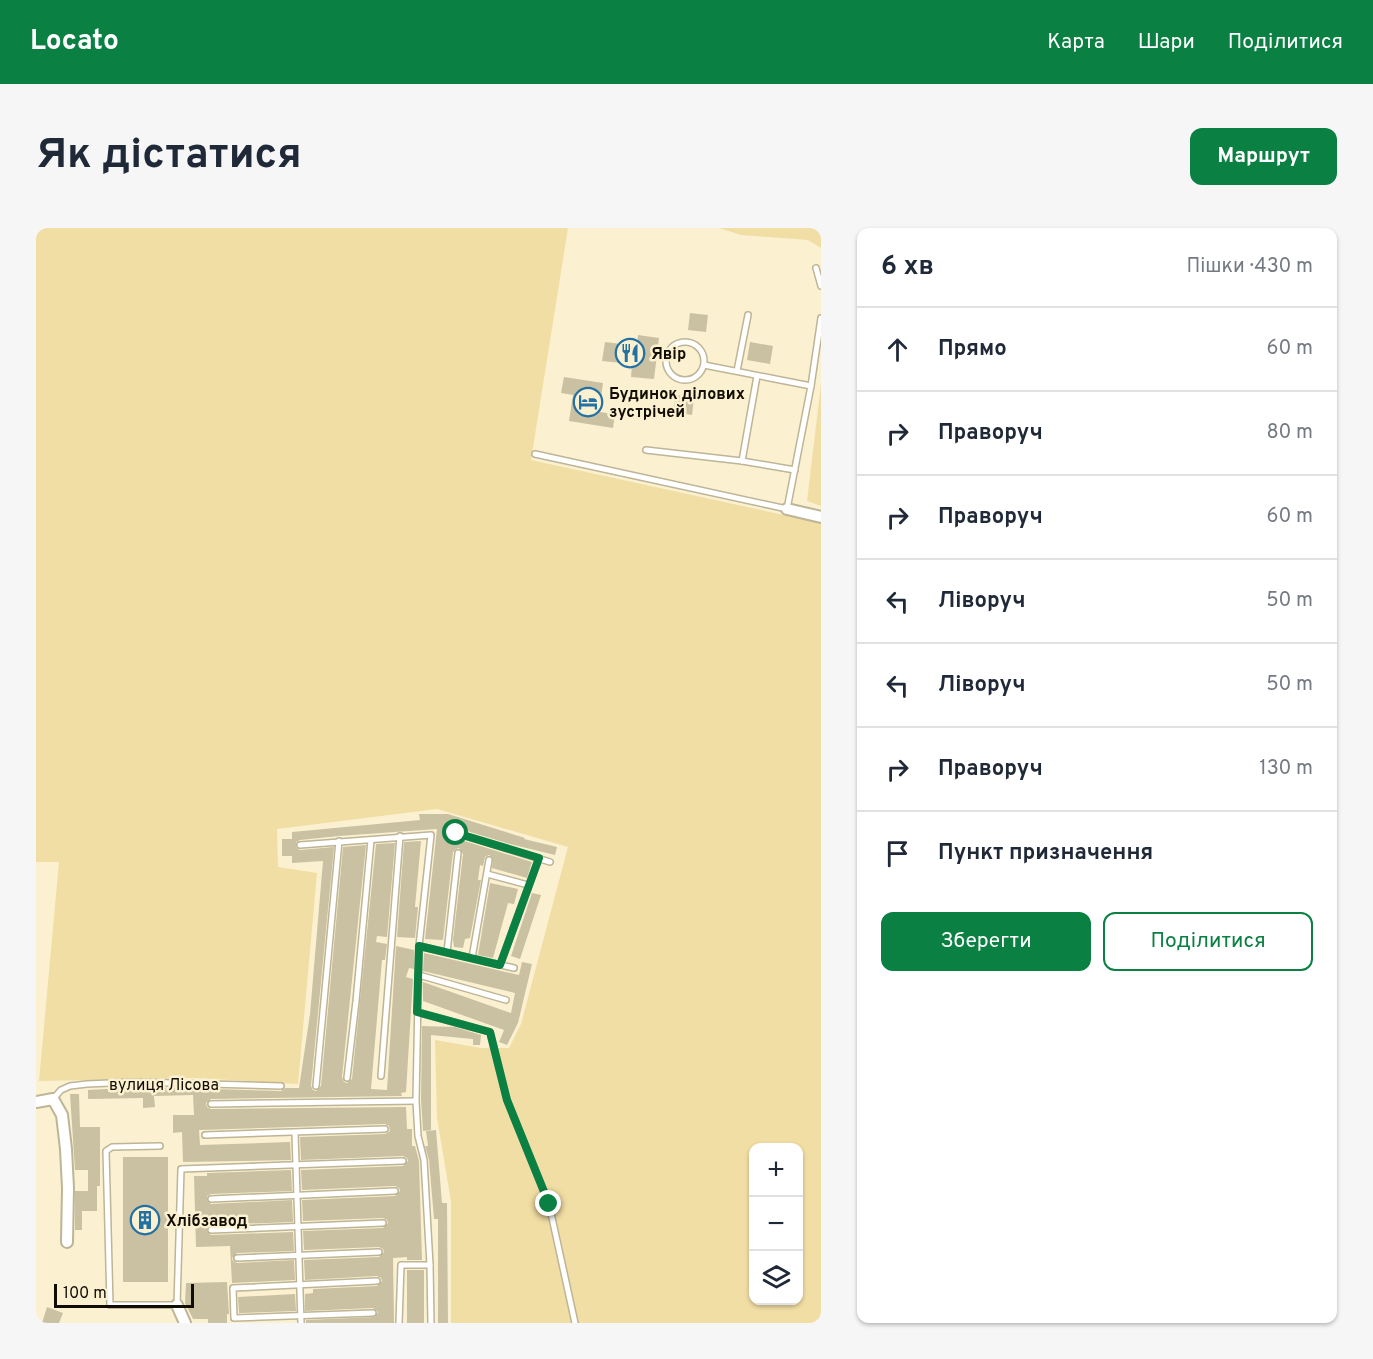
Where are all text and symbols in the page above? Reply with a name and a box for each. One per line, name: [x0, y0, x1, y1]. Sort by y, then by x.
text: Locato: [30, 24, 119, 60]
text: Карта: [1047, 29, 1105, 56]
text: Шари: [1138, 29, 1195, 56]
text: Поділитися: [1228, 29, 1343, 56]
button: Маршрут: [1190, 128, 1337, 185]
text: Як дістатися: [36, 130, 302, 183]
text: 6 хв: [881, 251, 934, 284]
text: Пішки · 430 m: [1186, 254, 1313, 280]
icon: ahead: [881, 333, 914, 366]
text: Прямо: [938, 336, 1007, 363]
text: 60 m: [1267, 336, 1313, 362]
restaurant icon: Явір: [614, 337, 646, 369]
place label: Явір: [651, 345, 686, 365]
place label: Будинок ділових зустрічей: [609, 385, 745, 423]
hotel icon: Будинок ділових зустрічей: [572, 386, 604, 418]
icon: right: [881, 417, 914, 450]
text: Праворуч: [938, 420, 1043, 447]
text: 80 m: [1267, 420, 1313, 446]
icon: right: [881, 501, 914, 534]
text: Праворуч: [938, 504, 1043, 531]
text: 60 m: [1267, 504, 1313, 530]
icon: left: [881, 585, 914, 618]
text: Ліворуч: [938, 588, 1026, 615]
text: 50 m: [1266, 588, 1313, 614]
icon: left: [881, 669, 914, 702]
text: Ліворуч: [938, 672, 1026, 699]
text: 50 m: [1266, 672, 1313, 698]
icon: right: [881, 753, 914, 786]
text: Праворуч: [938, 756, 1043, 783]
text: 130 m: [1259, 756, 1313, 782]
route start: [442, 819, 468, 845]
icon: arrive: [881, 837, 914, 870]
text: Пункт призначення: [938, 840, 1153, 867]
button: Зберегти: [881, 912, 1091, 971]
button: Поділитися: [1103, 912, 1313, 971]
street label: вулиця Лісова: [109, 1076, 219, 1096]
map controls: [749, 1143, 803, 1305]
button: +: [749, 1143, 803, 1197]
route end: [535, 1190, 561, 1216]
button: −: [749, 1197, 803, 1251]
building icon: Хлібзавод: [129, 1204, 161, 1236]
place label: Хлібзавод: [166, 1212, 248, 1232]
button: layers: [749, 1251, 803, 1305]
scale bar: [54, 1281, 194, 1308]
text: 100 m: [63, 1284, 107, 1304]

